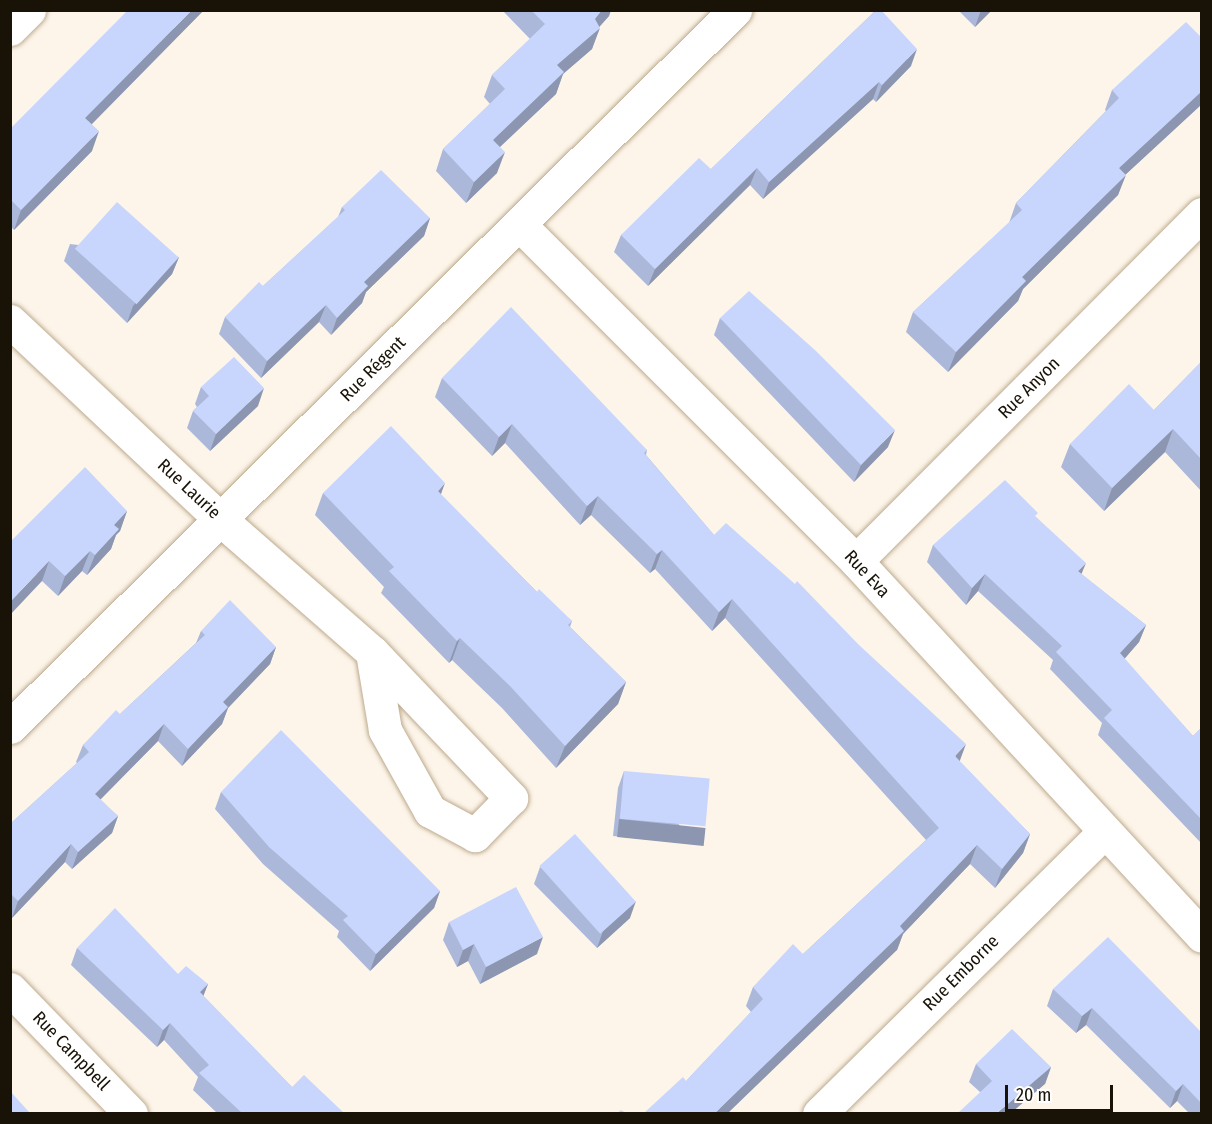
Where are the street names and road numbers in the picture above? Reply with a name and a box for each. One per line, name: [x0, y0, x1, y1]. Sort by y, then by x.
street label: Rue Régent: [336, 332, 410, 406]
street label: Rue Anyon: [994, 353, 1064, 423]
street label: Rue Laurie: [153, 454, 225, 524]
street label: Rue Eva: [840, 546, 894, 602]
street label: Rue Emborne: [919, 931, 1003, 1015]
street label: Rue Campbell: [28, 1007, 114, 1095]

